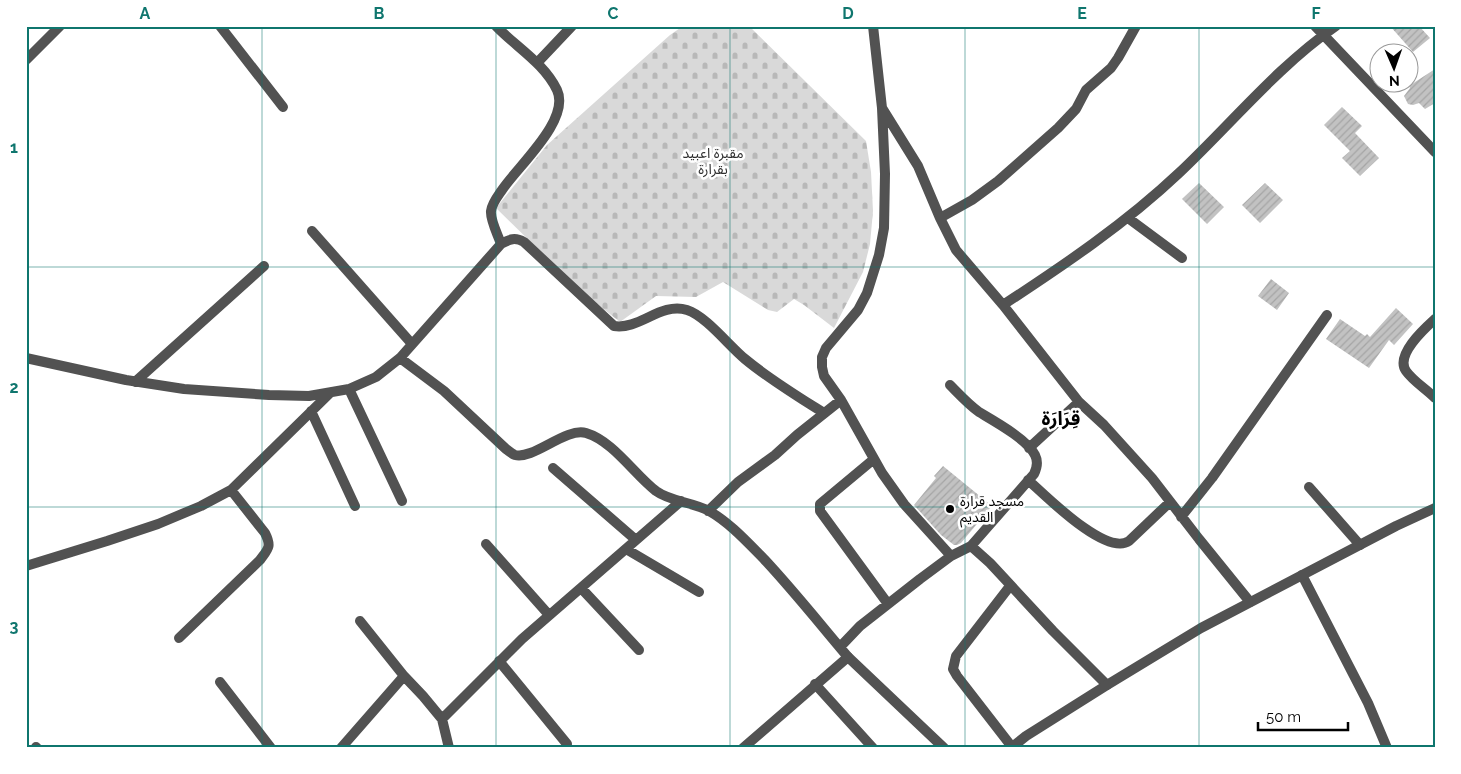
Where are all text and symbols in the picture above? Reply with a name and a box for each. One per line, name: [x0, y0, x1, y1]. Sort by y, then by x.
text: A: [140, 4, 151, 23]
text: B: [374, 4, 385, 23]
text: C: [608, 4, 619, 23]
text: D: [842, 4, 854, 23]
text: E: [1077, 4, 1087, 23]
text: F: [1311, 4, 1321, 23]
north arrow: [1368, 42, 1418, 92]
text: N: [1389, 73, 1400, 89]
text: 1: [10, 138, 18, 157]
park label: مقبرة اعبيد بقرارة: [682, 145, 744, 178]
text: 2: [9, 378, 19, 397]
district label: قِرَارَة: [1042, 407, 1080, 430]
place label: مسجد قرارة القديم: [960, 493, 1024, 528]
marker: مسجد قرارة القديم: [944, 503, 956, 515]
text: 3: [10, 617, 19, 636]
scale bar: [1258, 699, 1348, 731]
text: 50 m: [1266, 708, 1301, 726]

